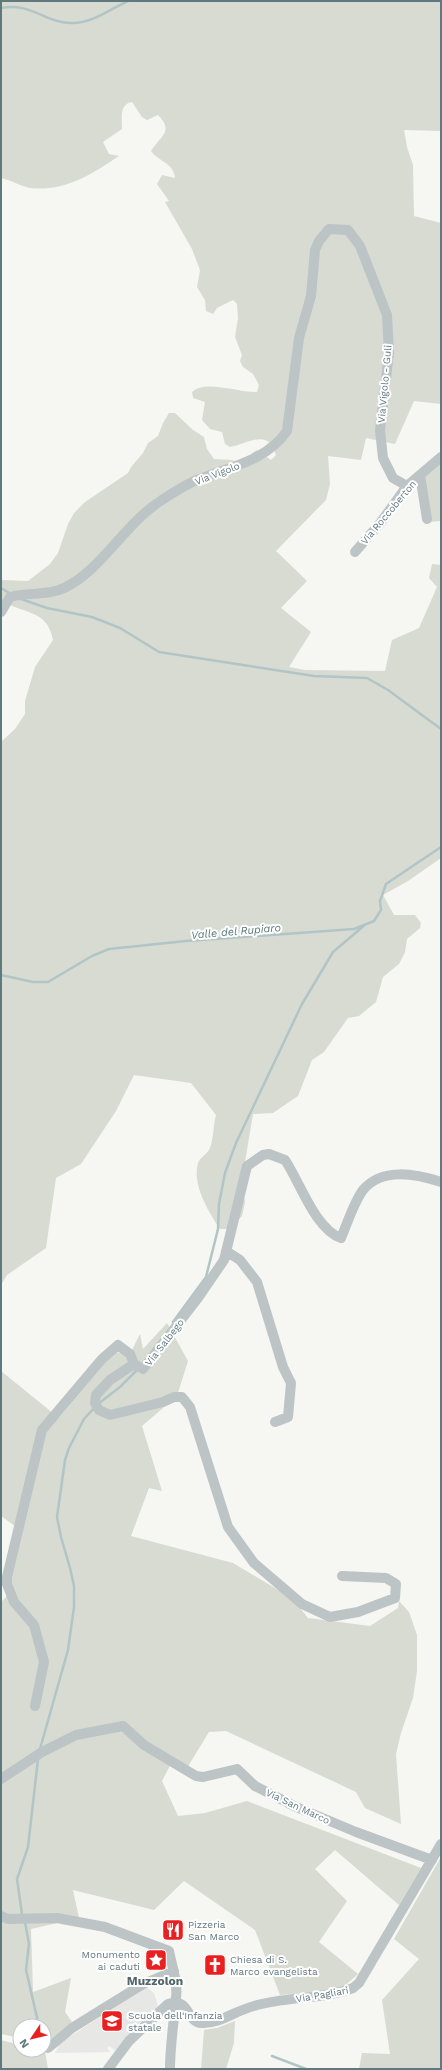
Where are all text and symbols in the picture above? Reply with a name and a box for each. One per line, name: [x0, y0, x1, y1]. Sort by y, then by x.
street label: Via Vigolo - Guli: [376, 345, 393, 423]
street label: Via Vigolo: [193, 460, 241, 487]
street label: Via Roccoberton: [358, 478, 418, 546]
water label: Valle del Rupiaro: [191, 921, 281, 942]
street label: Via Salbego: [143, 1317, 186, 1368]
street label: Via San Marco: [264, 1787, 331, 1826]
restaurant icon: Pizzeria San Marco: [160, 1917, 186, 1943]
place label: Pizzeria San Marco: [188, 1919, 239, 1942]
place icon: Monumento ai caduti: [143, 1947, 169, 1973]
place label: Monumento ai caduti: [82, 1949, 140, 1972]
church icon: Chiesa di S. Marco evangelista: [202, 1952, 228, 1978]
place label: Chiesa di S. Marco evangelista: [230, 1954, 318, 1977]
district label: Muzzolon: [127, 1974, 183, 1988]
street label: Via Pagliari: [295, 1984, 349, 2005]
school or university icon: Scuola dell'Infanzia statale: [99, 2008, 125, 2034]
place label: Scuola dell'Infanzia statale: [128, 2010, 223, 2033]
north arrow: [12, 2018, 52, 2058]
text: N: [17, 2036, 32, 2051]

